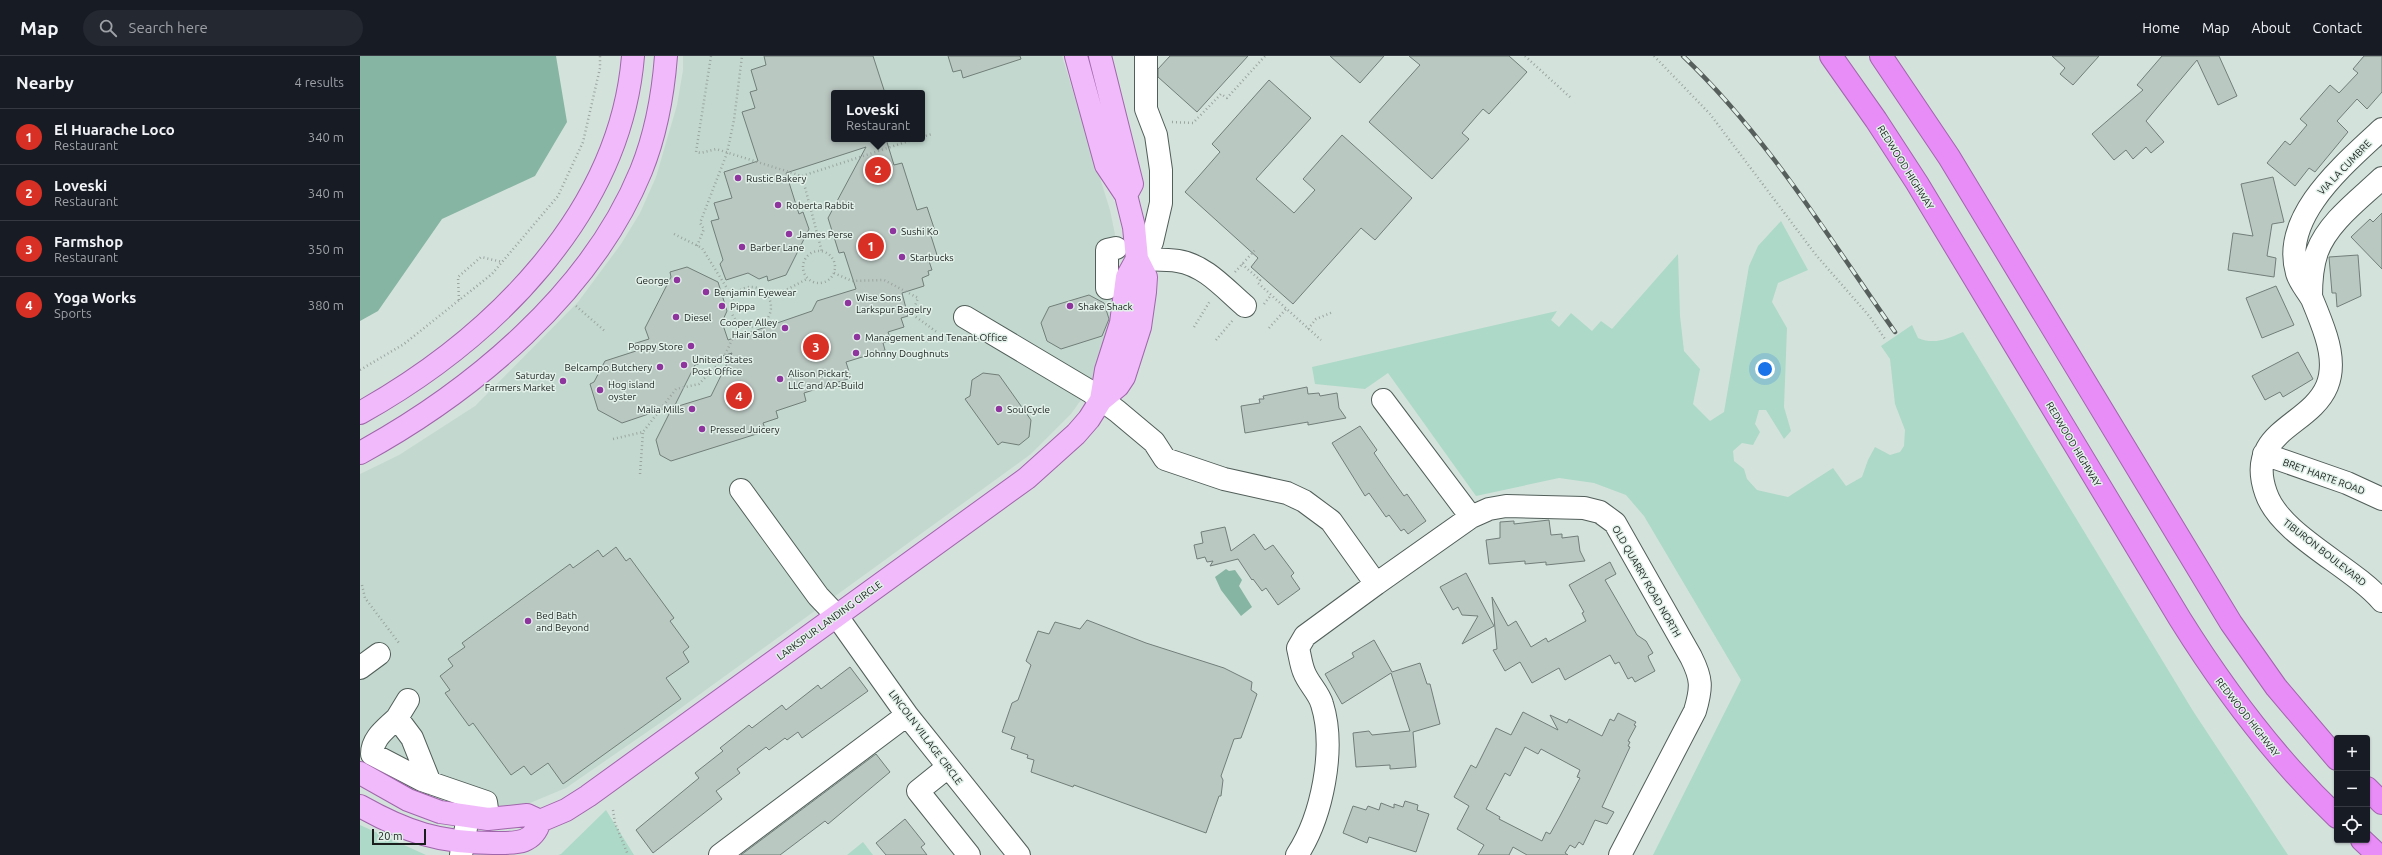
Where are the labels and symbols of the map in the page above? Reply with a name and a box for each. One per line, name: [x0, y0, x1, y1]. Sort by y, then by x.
street label: REDWOOD HIGHWAY: [1875, 123, 1936, 211]
street label: VIA LA CUMBRE: [2315, 137, 2373, 197]
pin: 2: [865, 155, 891, 185]
marker: Rustic Bakery: [733, 173, 743, 183]
place label: Rustic Bakery: [746, 173, 806, 184]
marker: Roberta Rabbit: [773, 200, 783, 210]
place label: Roberta Rabbit: [786, 200, 854, 211]
marker: Sushi Ko: [888, 226, 898, 236]
place label: Sushi Ko: [901, 226, 939, 237]
marker: James Perse: [784, 229, 794, 239]
place label: James Perse: [797, 229, 853, 240]
pin: 1: [858, 231, 884, 261]
marker: Barber Lane: [737, 242, 747, 252]
place label: Barber Lane: [750, 242, 804, 253]
marker: Starbucks: [897, 252, 907, 262]
place label: Starbucks: [910, 252, 954, 263]
place label: George: [636, 275, 669, 286]
marker: George: [672, 275, 682, 285]
marker: Benjamin Eyewear: [701, 287, 711, 297]
place label: Benjamin Eyewear: [714, 287, 796, 298]
place label: Wise Sons Larkspur Bagelry: [856, 292, 931, 315]
marker: Wise Sons Larkspur Bagelry: [843, 298, 853, 308]
marker: Pippa: [717, 301, 727, 311]
place label: Pippa: [730, 301, 755, 312]
marker: Shake Shack: [1065, 301, 1075, 311]
place label: Shake Shack: [1078, 301, 1133, 312]
marker: Diesel: [671, 312, 681, 322]
place label: Diesel: [684, 312, 712, 323]
place label: Cooper Alley Hair Salon: [720, 317, 777, 340]
marker: Cooper Alley Hair Salon: [780, 323, 790, 333]
pin: 3: [803, 332, 829, 362]
marker: Management and Tenant Office: [852, 332, 862, 342]
place label: Management and Tenant Office: [865, 332, 1007, 343]
place label: Poppy Store: [628, 341, 683, 352]
marker: Poppy Store: [686, 341, 696, 351]
marker: Johnny Doughnuts: [851, 348, 861, 358]
place label: Johnny Doughnuts: [864, 348, 949, 359]
place label: United States Post Office: [692, 354, 753, 377]
your location: [1755, 359, 1775, 379]
marker: United States Post Office: [679, 360, 689, 370]
place label: Belcampo Butchery: [564, 362, 652, 373]
marker: Belcampo Butchery: [655, 362, 665, 372]
place label: Alison Pickart, LLC and AP-Build: [788, 368, 864, 391]
place label: Saturday Farmers Market: [485, 370, 555, 393]
marker: Alison Pickart, LLC and AP-Build: [775, 374, 785, 384]
marker: Saturday Farmers Market: [558, 376, 568, 386]
place label: Hog island oyster: [608, 379, 655, 402]
pin: 4: [726, 381, 752, 411]
marker: Hog island oyster: [595, 385, 605, 395]
street label: REDWOOD HIGHWAY: [2044, 400, 2103, 489]
place label: Malia Mills: [637, 404, 684, 415]
marker: Malia Mills: [687, 404, 697, 414]
marker: SoulCycle: [994, 404, 1004, 414]
place label: SoulCycle: [1007, 404, 1050, 415]
marker: Pressed Juicery: [697, 424, 707, 434]
place label: Pressed Juicery: [710, 424, 780, 435]
street label: BRET HARTE ROAD: [2281, 456, 2366, 496]
street label: TIBURON BOULEVARD: [2281, 517, 2368, 588]
street label: OLD QUARRY ROAD NORTH: [1610, 523, 1683, 639]
street label: LARKSPUR LANDING CIRCLE: [775, 578, 884, 662]
place label: Bed Bath and Beyond: [536, 610, 589, 633]
marker: Bed Bath and Beyond: [523, 616, 533, 626]
street label: REDWOOD HIGHWAY: [2213, 676, 2282, 759]
street label: LINCOLN VILLAGE CIRCLE: [887, 688, 965, 787]
scale bar: [372, 827, 426, 846]

